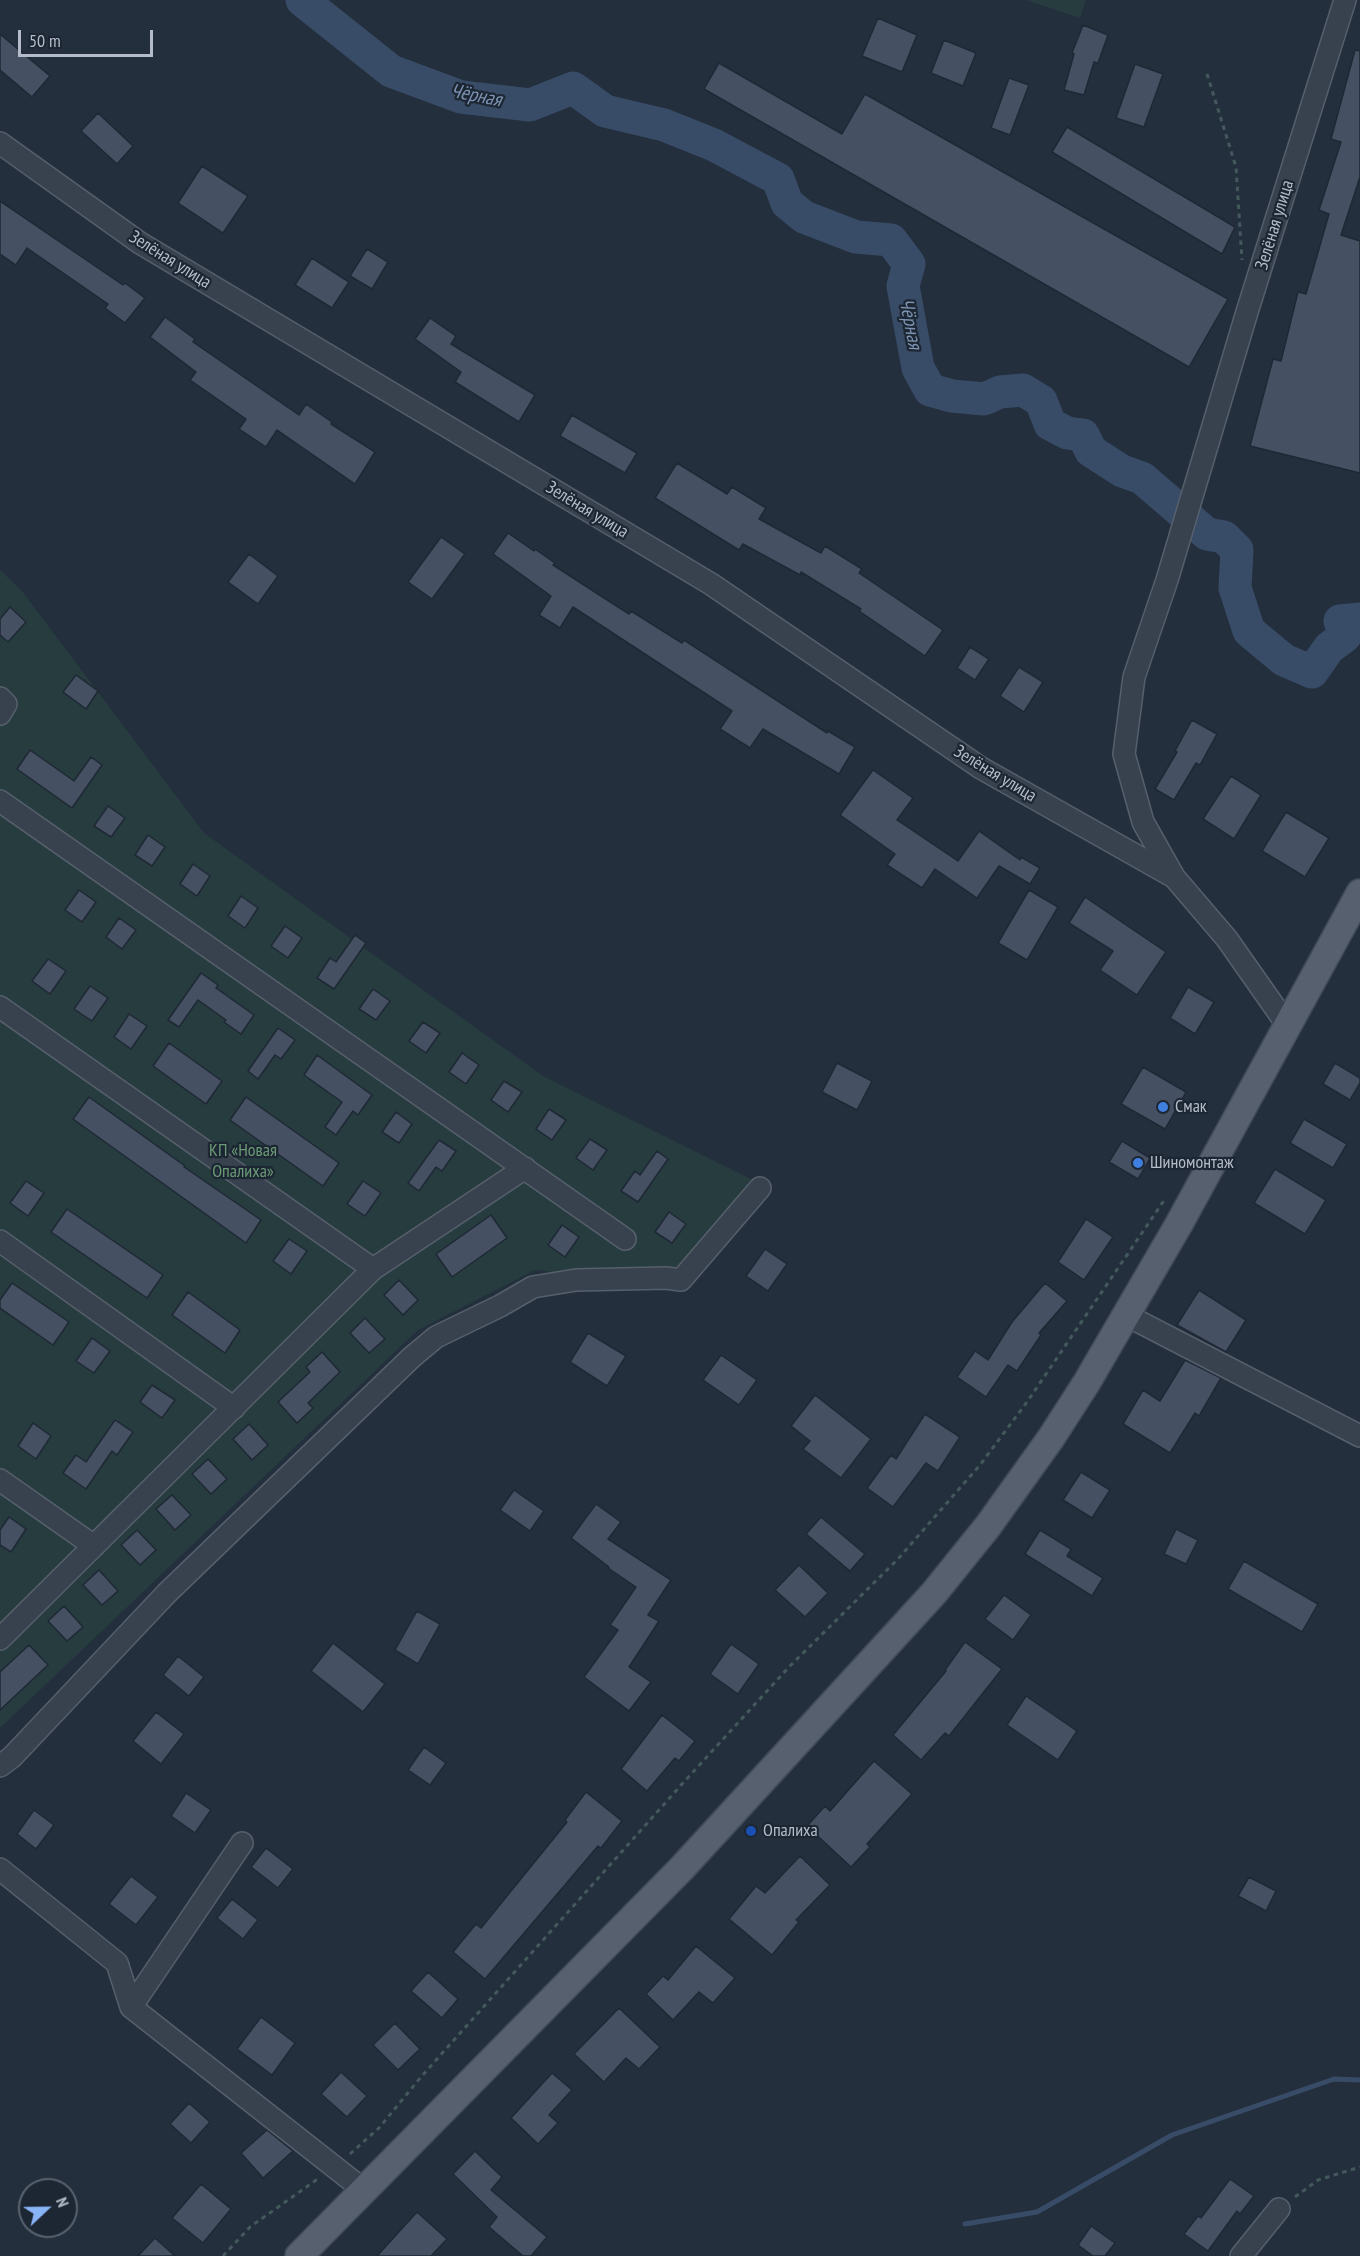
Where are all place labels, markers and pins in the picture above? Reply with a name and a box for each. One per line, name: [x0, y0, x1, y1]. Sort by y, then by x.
place label: Смак: [1175, 1096, 1207, 1118]
marker: Смак: [1156, 1100, 1170, 1114]
place label: Шиномонтаж: [1150, 1152, 1234, 1174]
marker: Шиномонтаж: [1131, 1156, 1145, 1170]
place label: Опалиха: [763, 1820, 818, 1842]
marker: Опалиха: [744, 1824, 758, 1838]

